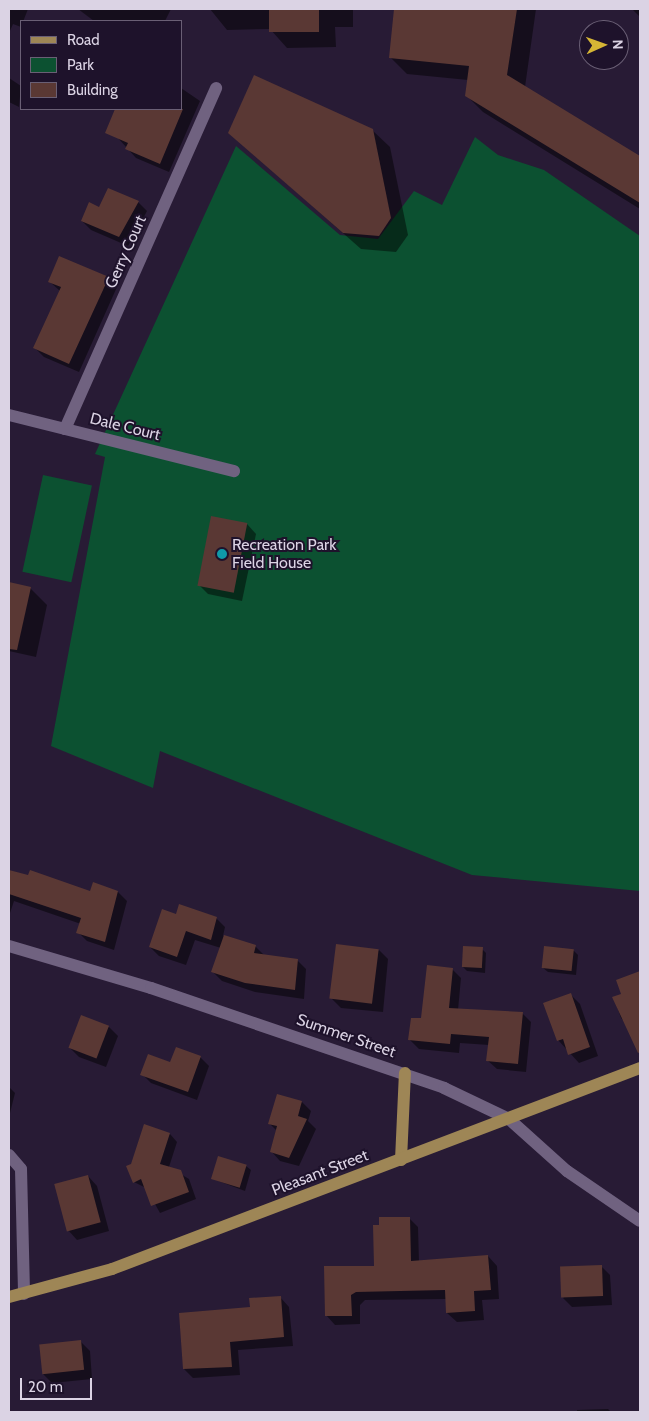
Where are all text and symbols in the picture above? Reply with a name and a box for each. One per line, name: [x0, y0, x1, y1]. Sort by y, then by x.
legend: [20, 20, 182, 110]
north arrow: [579, 20, 629, 70]
text: Road: [67, 31, 100, 49]
text: N: [609, 39, 627, 50]
text: Park: [67, 56, 94, 74]
text: Building: [67, 81, 118, 99]
street label: Gerry Court: [101, 213, 151, 291]
street label: Dale Court: [88, 409, 162, 445]
place label: Recreation Park Field House: [232, 535, 336, 573]
marker: Recreation Park Field House: [216, 548, 228, 560]
street label: Summer Street: [294, 1010, 398, 1062]
street label: Pleasant Street: [269, 1146, 371, 1200]
scale bar: [22, 1368, 95, 1400]
text: 20 m: [28, 1378, 63, 1396]

